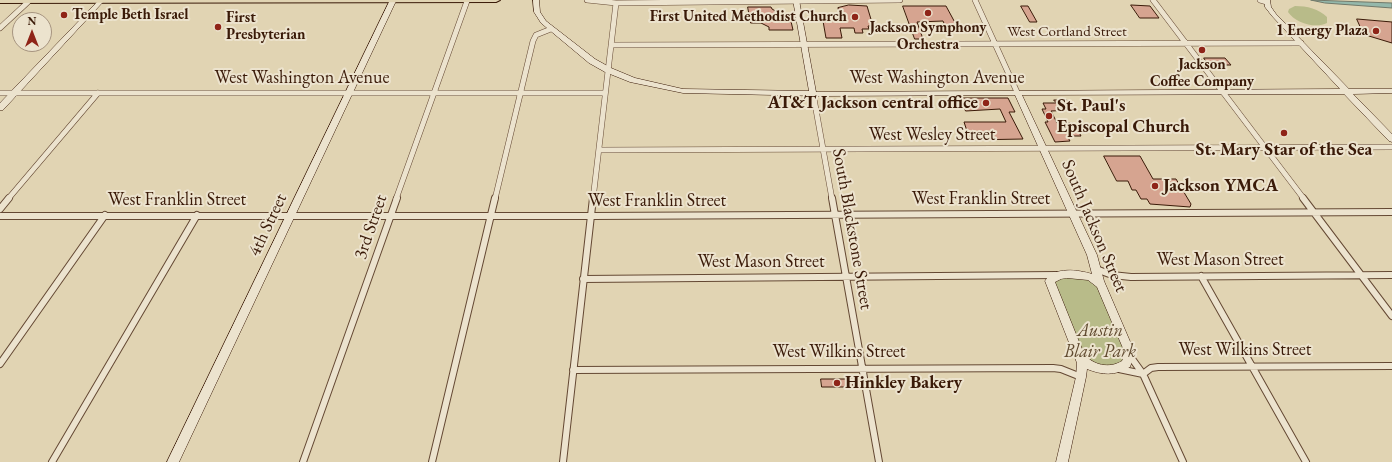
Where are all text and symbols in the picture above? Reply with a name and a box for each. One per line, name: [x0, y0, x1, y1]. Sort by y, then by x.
place label: Temple Beth Israel: [72, 6, 189, 24]
place label: First United Methodist Church: [650, 8, 847, 26]
marker: Jackson Symphony Orchestra: [923, 8, 933, 18]
place label: First Presbyterian: [226, 9, 305, 44]
marker: Temple Beth Israel: [59, 10, 69, 20]
north arrow: [12, 12, 52, 52]
marker: First United Methodist Church: [850, 12, 860, 22]
text: N: [28, 14, 36, 28]
place label: Jackson Symphony Orchestra: [869, 19, 987, 54]
marker: First Presbyterian: [213, 22, 223, 32]
place label: 1 Energy Plaza: [1276, 22, 1368, 40]
street label: West Cortland Street: [1007, 23, 1127, 41]
marker: 1 Energy Plaza: [1371, 26, 1381, 36]
marker: Jackson Coffee Company: [1197, 45, 1207, 55]
place label: Jackson Coffee Company: [1150, 56, 1254, 91]
street label: West Washington Avenue: [215, 67, 389, 89]
street label: West Washington Avenue: [850, 67, 1024, 89]
place label: AT&T Jackson central office: [767, 92, 978, 114]
place label: St. Paul's Episcopal Church: [1057, 95, 1190, 138]
marker: AT&T Jackson central office: [981, 98, 991, 108]
marker: St. Paul's Episcopal Church: [1044, 111, 1054, 121]
street label: West Wesley Street: [869, 124, 995, 146]
marker: St. Mary Star of the Sea: [1279, 128, 1289, 138]
place label: St. Mary Star of the Sea: [1196, 139, 1372, 161]
street label: South Blackstone Street: [827, 147, 877, 311]
street label: South Jackson Street: [1056, 157, 1132, 295]
place label: Jackson YMCA: [1163, 175, 1278, 197]
marker: Jackson YMCA: [1150, 181, 1160, 191]
street label: West Franklin Street: [912, 188, 1050, 210]
street label: West Franklin Street: [108, 189, 246, 211]
street label: 4th Street: [244, 190, 292, 260]
street label: West Franklin Street: [588, 190, 726, 212]
street label: 3rd Street: [350, 192, 392, 262]
street label: West Mason Street: [1156, 249, 1284, 271]
street label: West Mason Street: [697, 251, 825, 273]
park label: Austin Blair Park: [1064, 320, 1136, 362]
street label: West Wilkins Street: [1179, 339, 1311, 361]
street label: West Wilkins Street: [773, 341, 905, 363]
place label: Hinkley Bakery: [845, 372, 962, 394]
marker: Hinkley Bakery: [832, 378, 842, 388]

